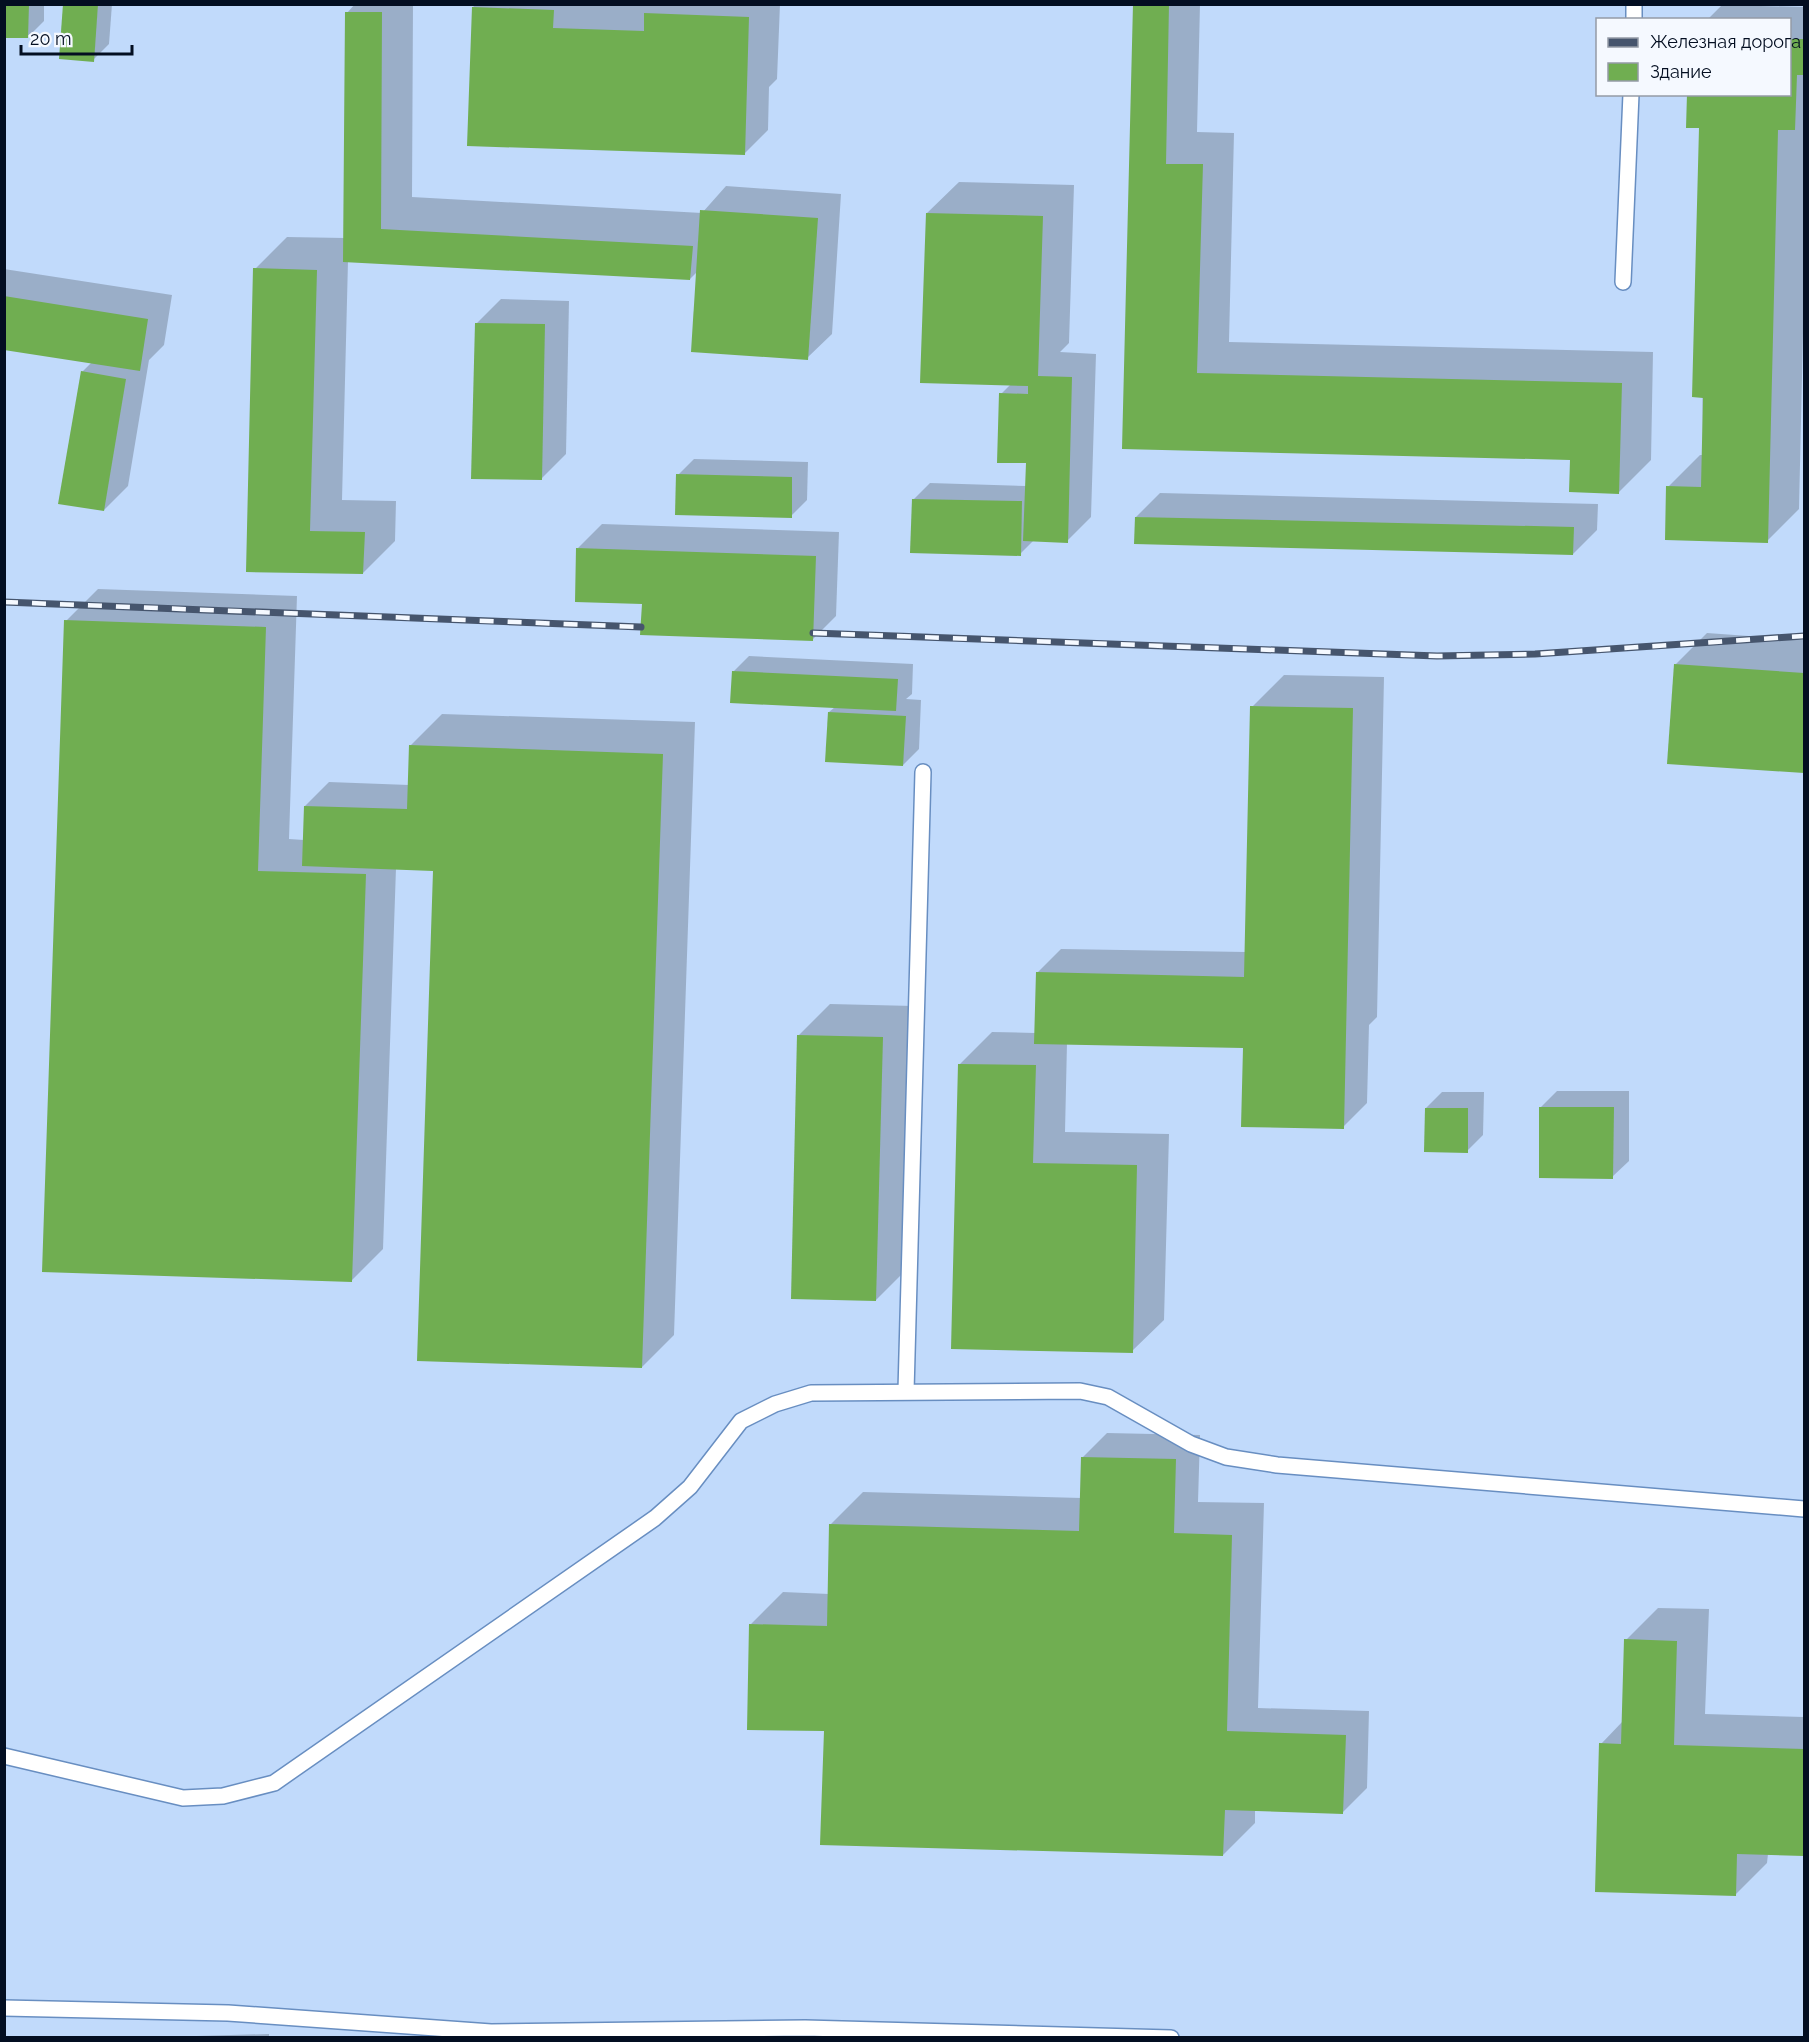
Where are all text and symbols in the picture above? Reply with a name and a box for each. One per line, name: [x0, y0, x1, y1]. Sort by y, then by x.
scale bar: [21, 18, 132, 56]
legend: [1596, 18, 1791, 96]
text: 20 m: [30, 28, 72, 49]
text: Железная дорога: [1650, 31, 1801, 52]
text: Здание: [1650, 61, 1712, 82]

